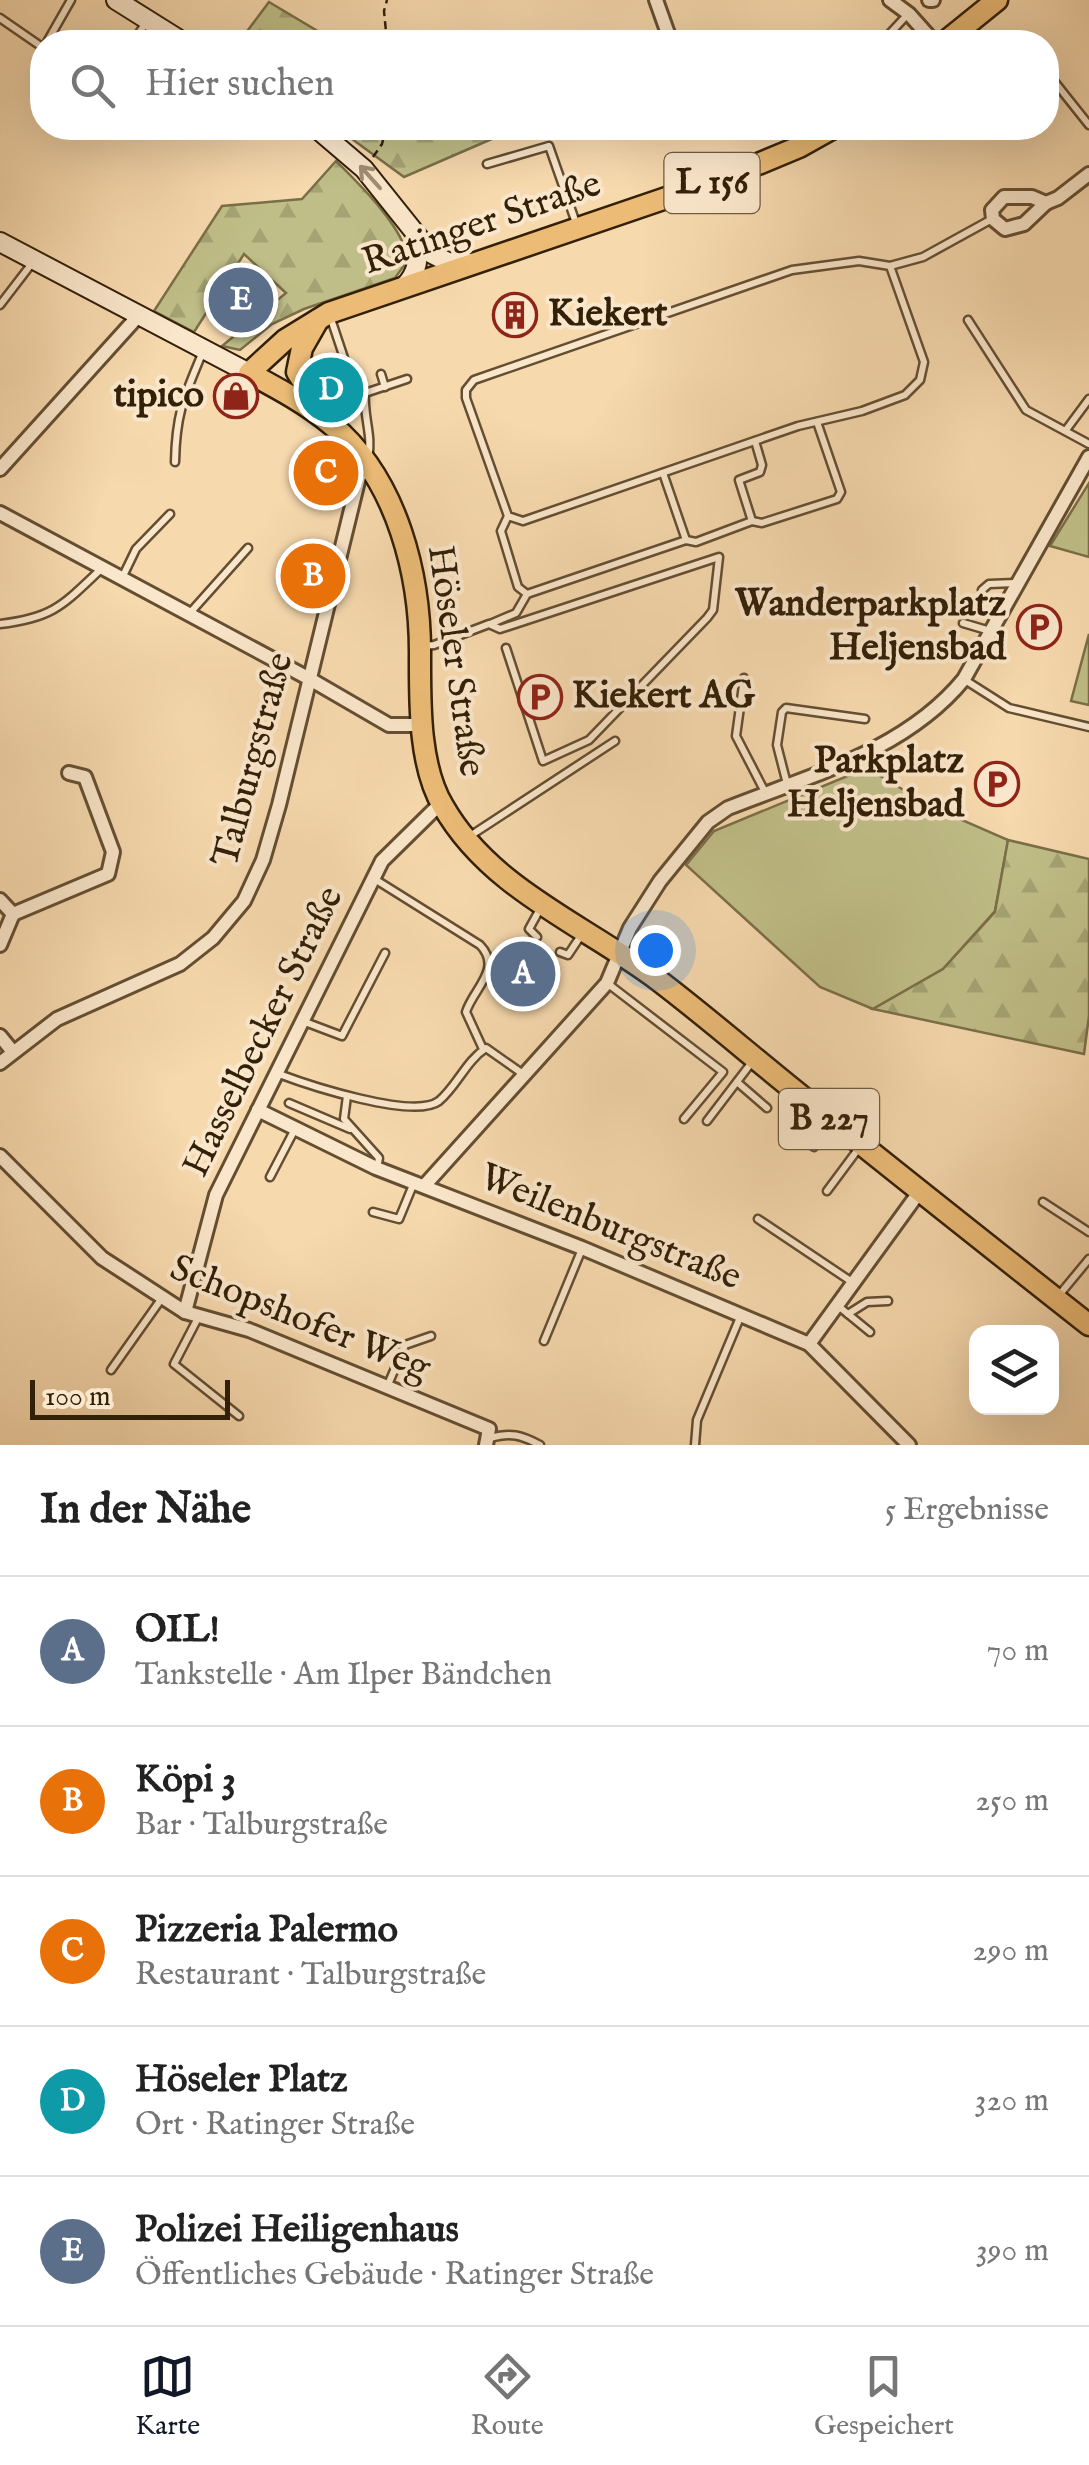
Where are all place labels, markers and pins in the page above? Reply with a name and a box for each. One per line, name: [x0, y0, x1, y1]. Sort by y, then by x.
pin: E: [208, 262, 274, 338]
place label: Kiekert: [548, 291, 667, 339]
building icon: Kiekert: [492, 292, 538, 338]
pin: D: [298, 352, 364, 428]
place label: tipico: [114, 372, 204, 420]
shop icon: tipico: [213, 373, 259, 419]
pin: C: [294, 436, 358, 510]
pin: B: [280, 538, 346, 614]
place label: Wanderparkplatz Heljensbad: [735, 581, 1007, 673]
parking icon: Wanderparkplatz Heljensbad: [1016, 604, 1062, 650]
place label: Kiekert AG: [572, 673, 756, 721]
parking icon: Kiekert AG: [517, 674, 563, 720]
place label: Parkplatz Heljensbad: [787, 738, 965, 830]
parking icon: Parkplatz Heljensbad: [974, 761, 1020, 807]
pin: A: [490, 936, 556, 1012]

